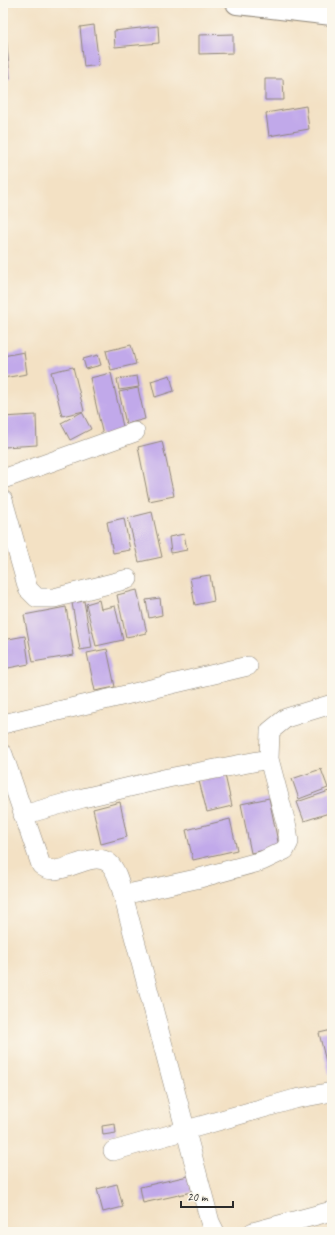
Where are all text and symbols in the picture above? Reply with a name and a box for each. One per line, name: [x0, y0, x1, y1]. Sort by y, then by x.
scale bar: [181, 1183, 233, 1209]
text: 20 m: [187, 1189, 209, 1205]

